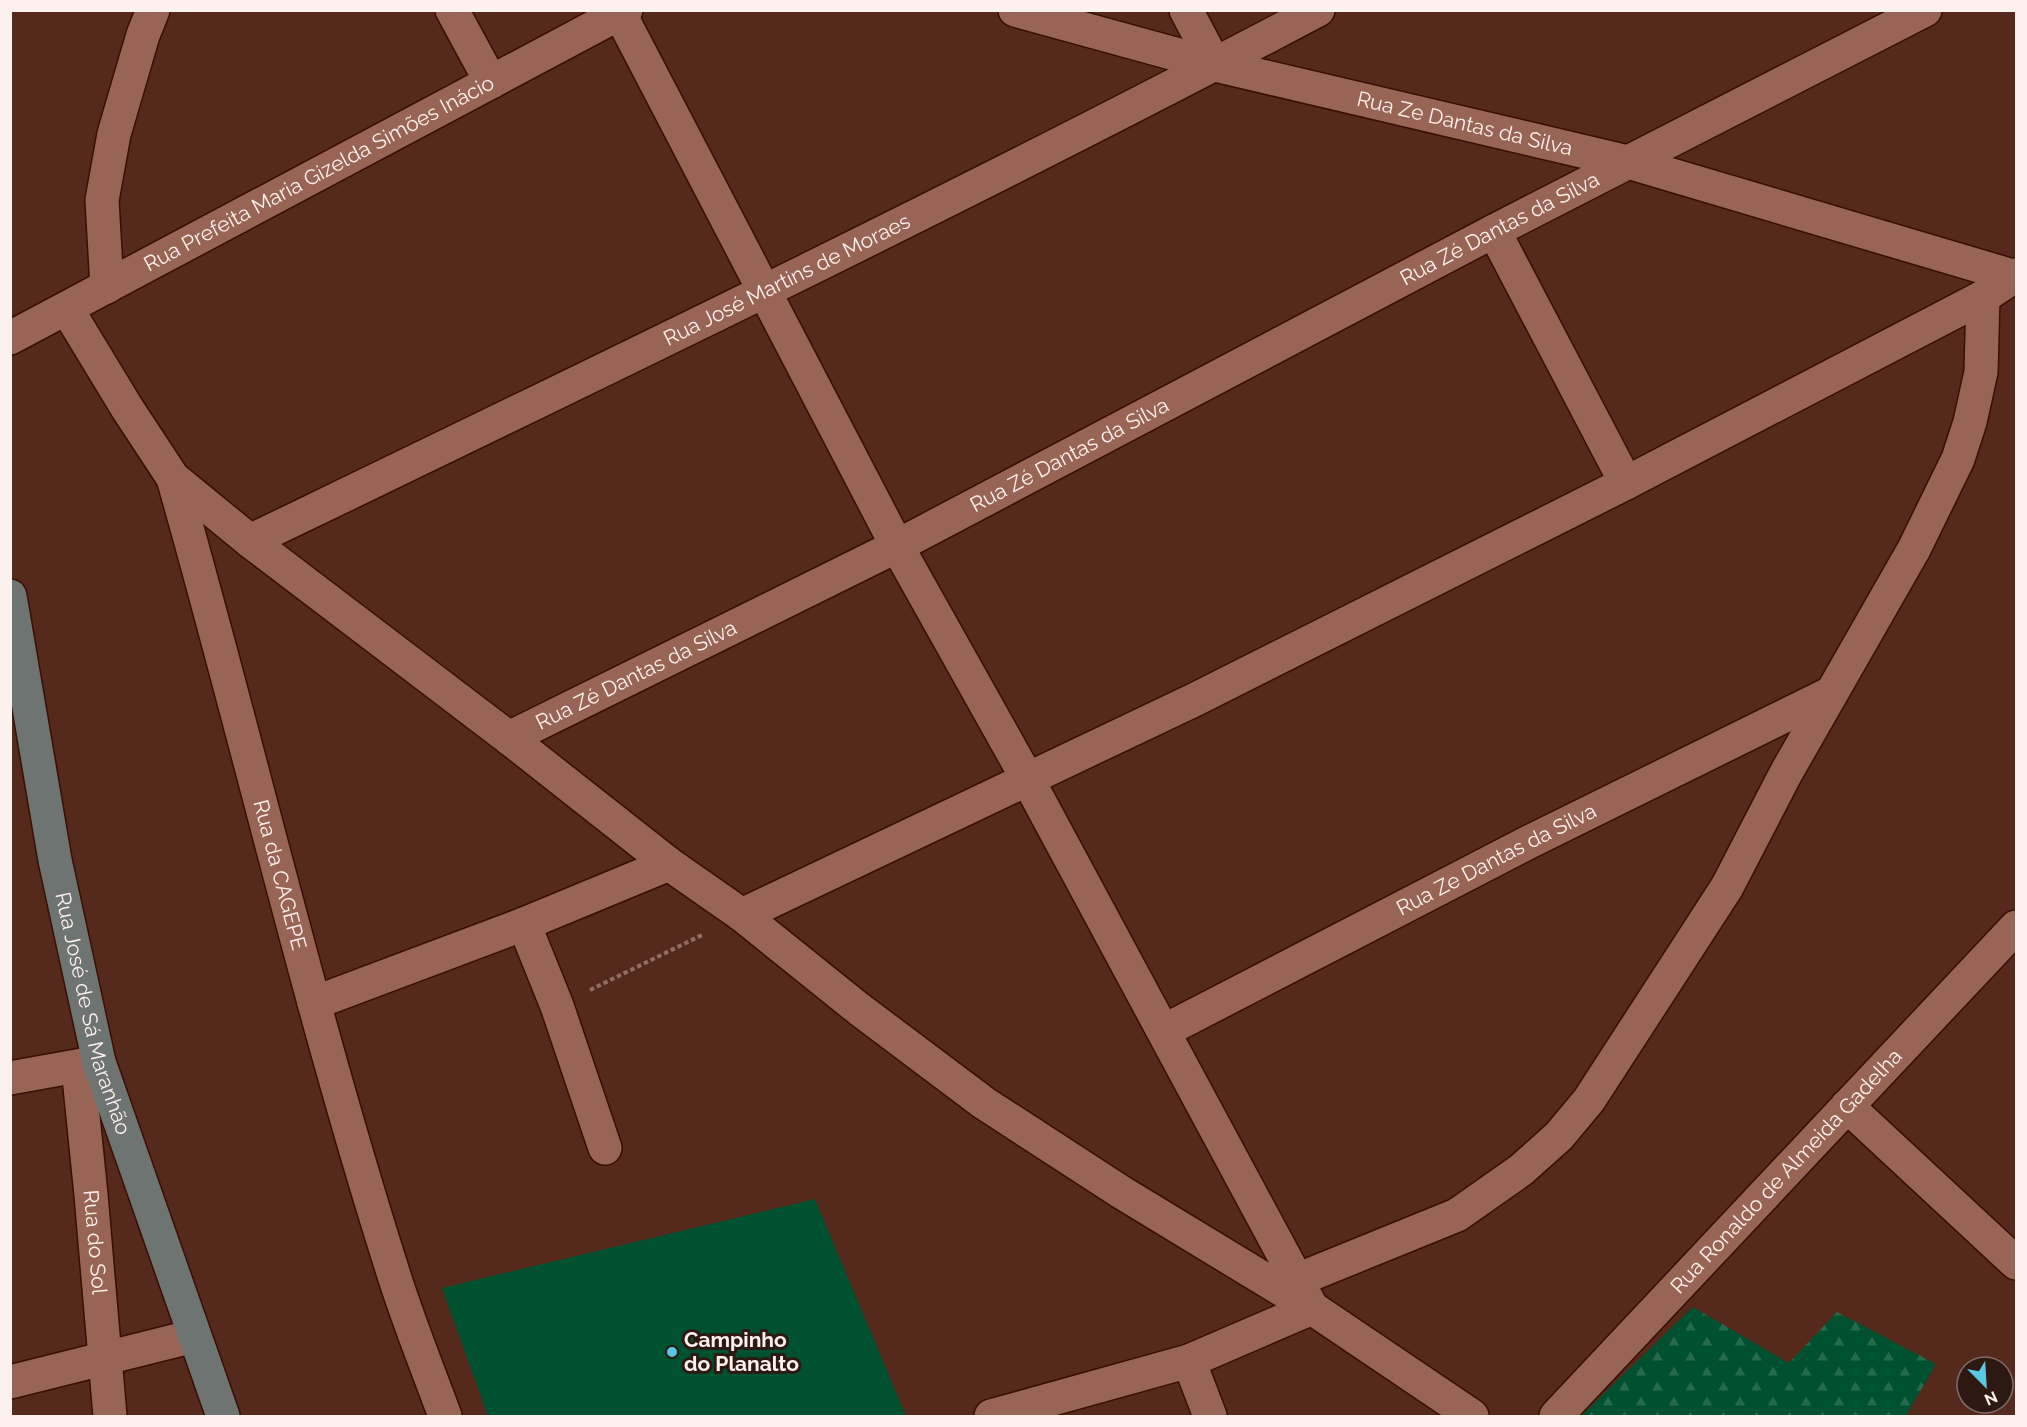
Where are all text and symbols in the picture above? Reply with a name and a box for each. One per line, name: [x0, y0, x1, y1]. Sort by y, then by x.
street label: Rua Prefeita Maria Gizelda Simões Inácio: [139, 70, 498, 277]
street label: Rua Ze Dantas da Silva: [1354, 86, 1575, 161]
street label: Rua Zé Dantas da Silva: [1396, 166, 1603, 290]
street label: Rua José Martins de Moraes: [659, 208, 914, 351]
street label: Rua Zé Dantas da Silva: [966, 392, 1173, 517]
street label: Rua Zé Dantas da Silva: [531, 614, 741, 735]
street label: Rua da CAGEPE: [248, 797, 312, 953]
street label: Rua Ze Dantas da Silva: [1392, 798, 1600, 920]
street label: Rua José de Sá Maranhão: [50, 890, 137, 1138]
street label: Rua Ronaldo de Almeida Gadelha: [1665, 1043, 1907, 1298]
street label: Rua do Sol: [79, 1189, 113, 1296]
place label: Campinho do Planalto: [684, 1327, 799, 1376]
marker: Campinho do Planalto: [665, 1345, 679, 1359]
north arrow: [1955, 1355, 2015, 1415]
text: N: [1981, 1387, 2000, 1409]

